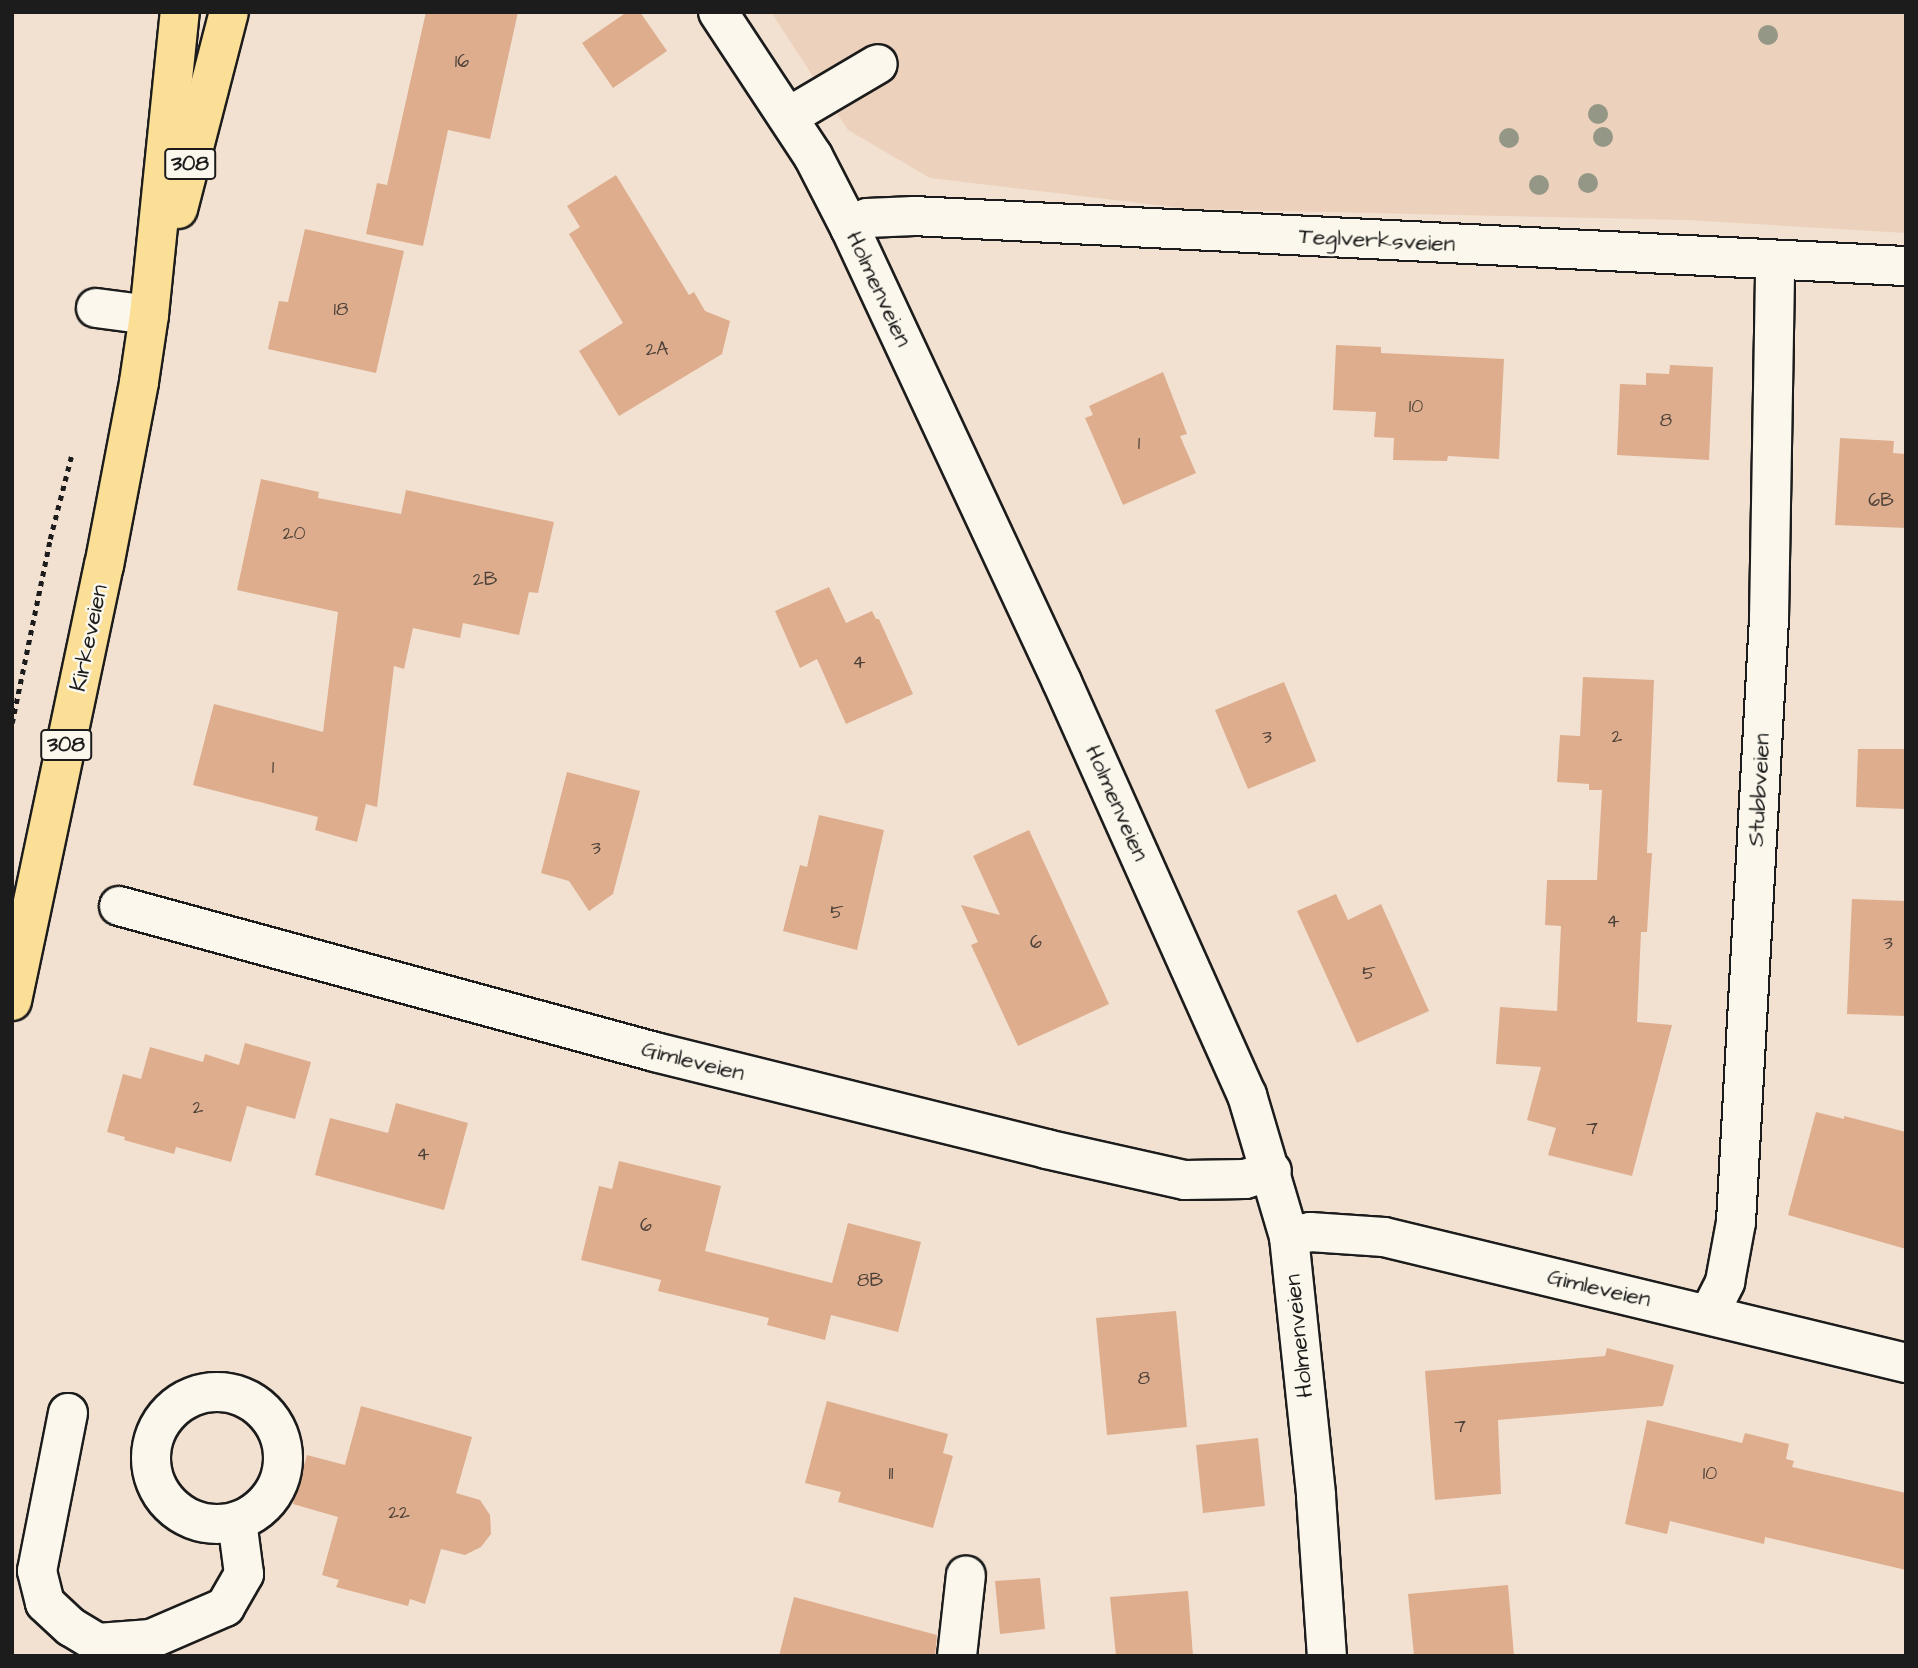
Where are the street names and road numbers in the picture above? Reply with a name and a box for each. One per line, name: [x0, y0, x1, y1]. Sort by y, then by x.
road number: 308: [164, 146, 216, 182]
street label: Teglverksveien: [1298, 222, 1456, 258]
street label: Holmenveien: [840, 227, 918, 351]
street label: Kirkeveien: [64, 582, 114, 694]
road number: 308: [40, 728, 92, 762]
street label: Stubbveien: [1742, 733, 1776, 847]
street label: Holmenveien: [1079, 741, 1155, 865]
street label: Gimleveien: [639, 1035, 747, 1087]
street label: Gimleveien: [1545, 1263, 1653, 1313]
street label: Holmenveien: [1279, 1273, 1319, 1399]

